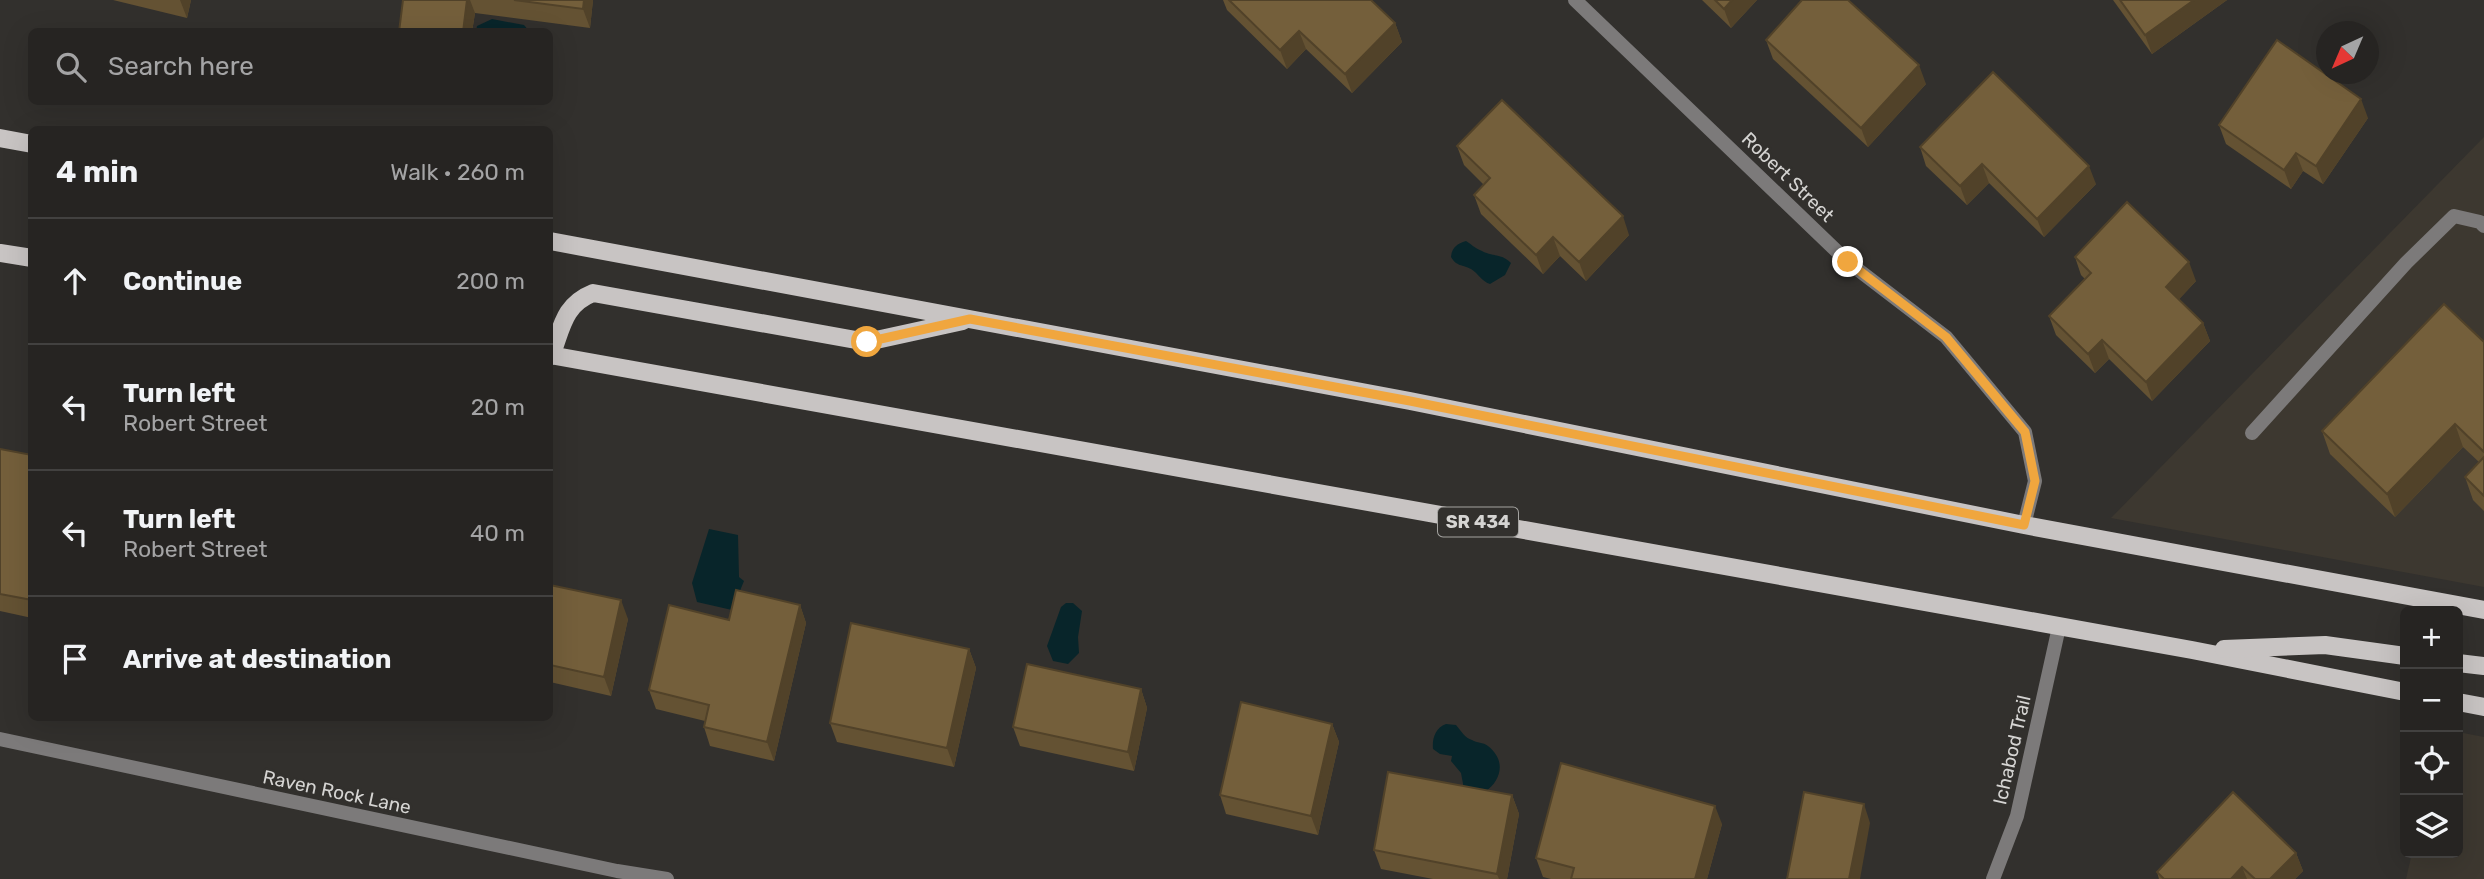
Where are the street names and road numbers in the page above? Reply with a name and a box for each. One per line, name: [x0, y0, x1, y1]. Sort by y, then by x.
street label: Robert Street: [1737, 127, 1839, 227]
road number: SR 434: [1438, 508, 1518, 536]
street label: Ichabod Trail: [1988, 693, 2036, 807]
street label: Raven Rock Lane: [261, 765, 413, 819]

